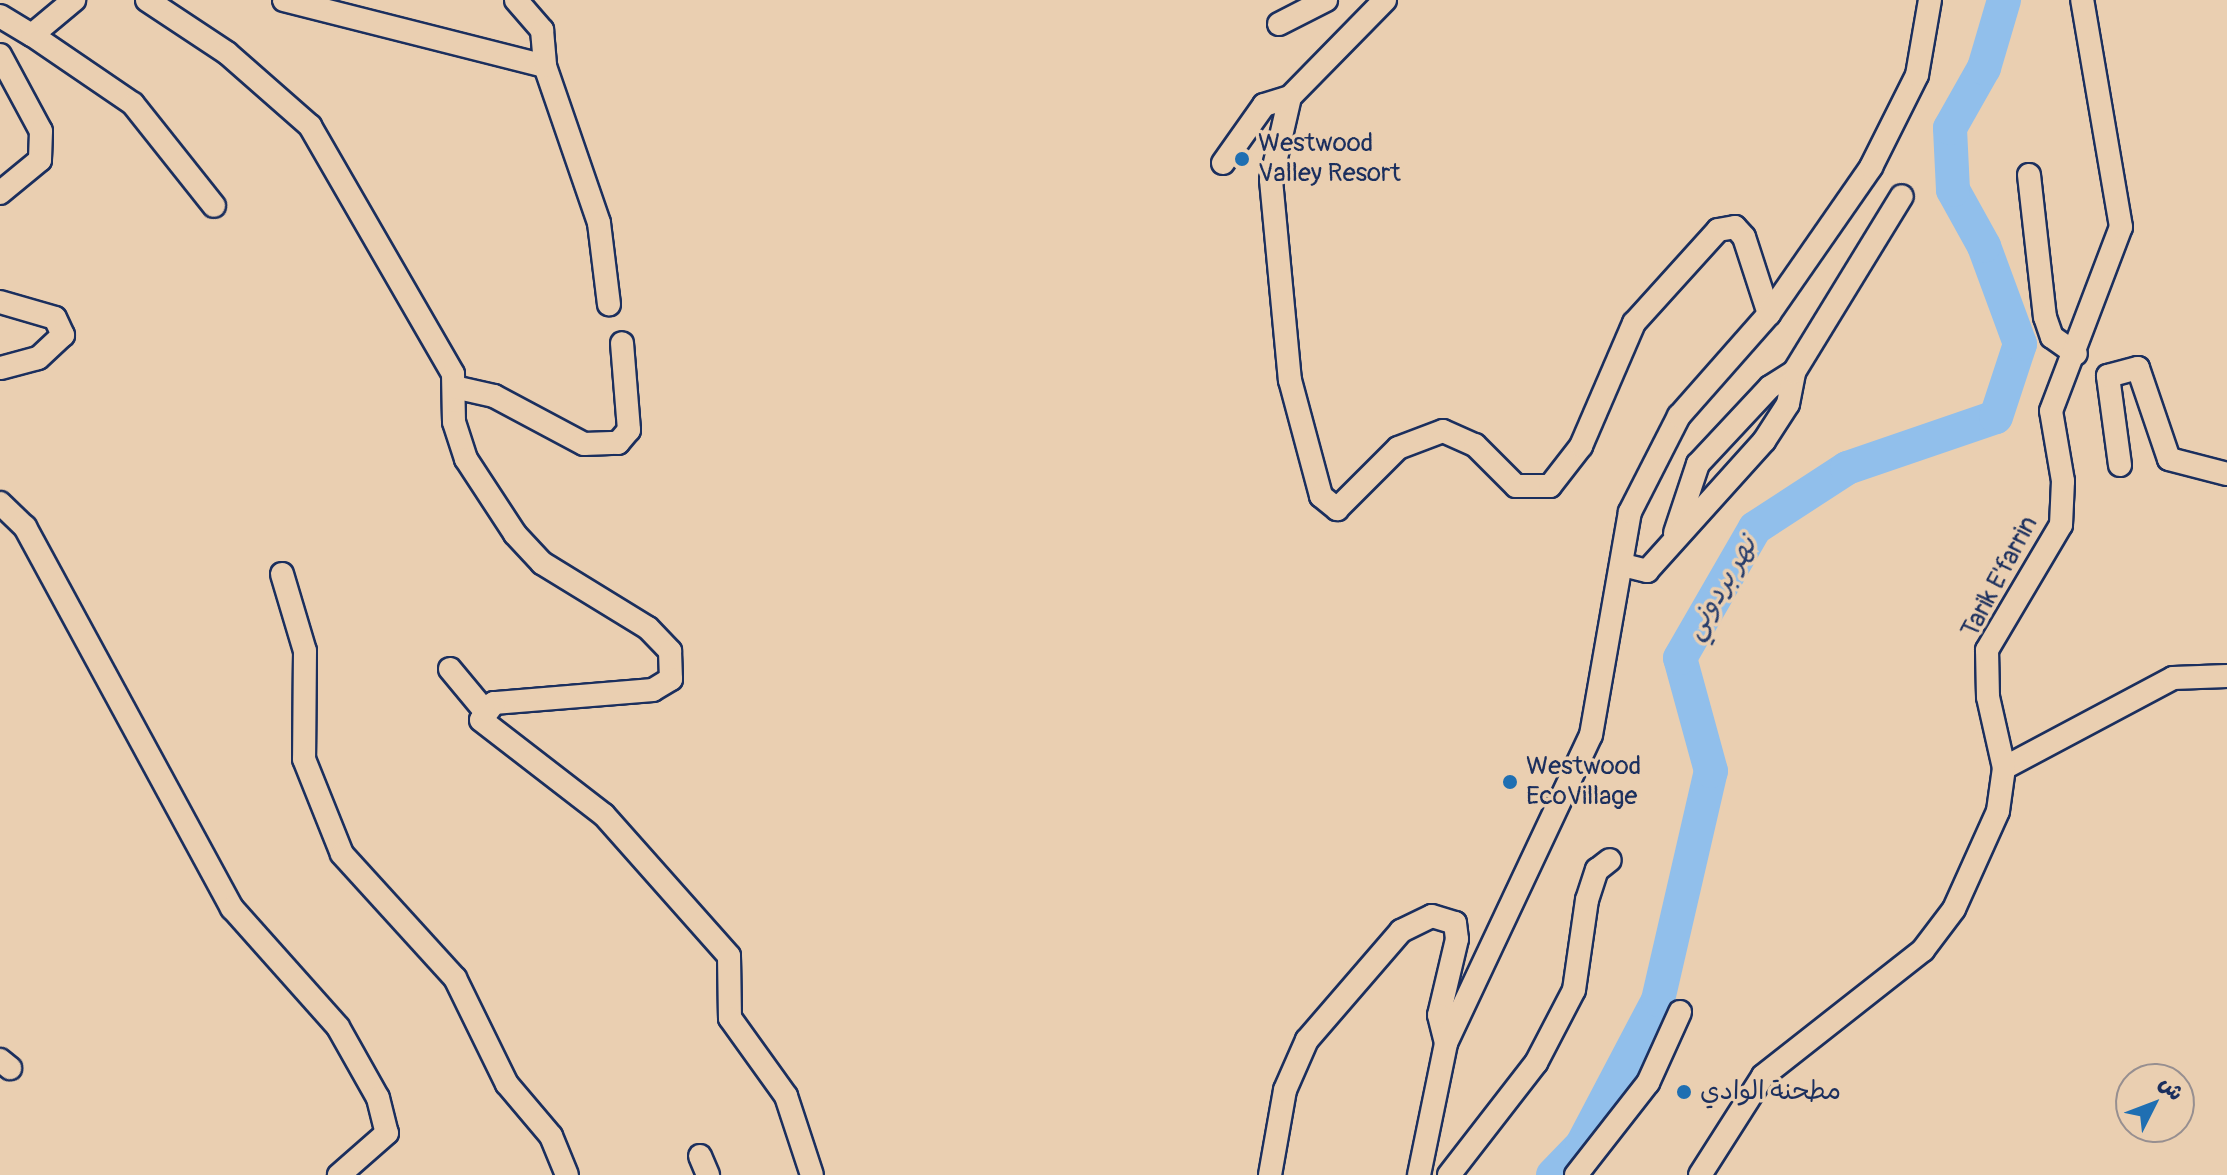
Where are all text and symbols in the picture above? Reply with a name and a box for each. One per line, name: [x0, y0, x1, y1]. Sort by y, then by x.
place label: Westwood Valley Resort: [1258, 128, 1401, 190]
marker: Westwood Valley Resort: [1233, 150, 1251, 168]
street label: Tarik E'farrin: [1955, 511, 2045, 643]
water label: نهر بردوني: [1677, 531, 1765, 645]
place label: Westwood EcoVillage: [1526, 751, 1641, 812]
marker: Westwood EcoVillage: [1501, 773, 1519, 791]
north arrow: [2115, 1063, 2195, 1143]
text: ش: [2153, 1070, 2190, 1107]
place label: مطحنة الوادي: [1700, 1076, 1841, 1108]
marker: مطحنة الوادي: [1675, 1083, 1693, 1101]

